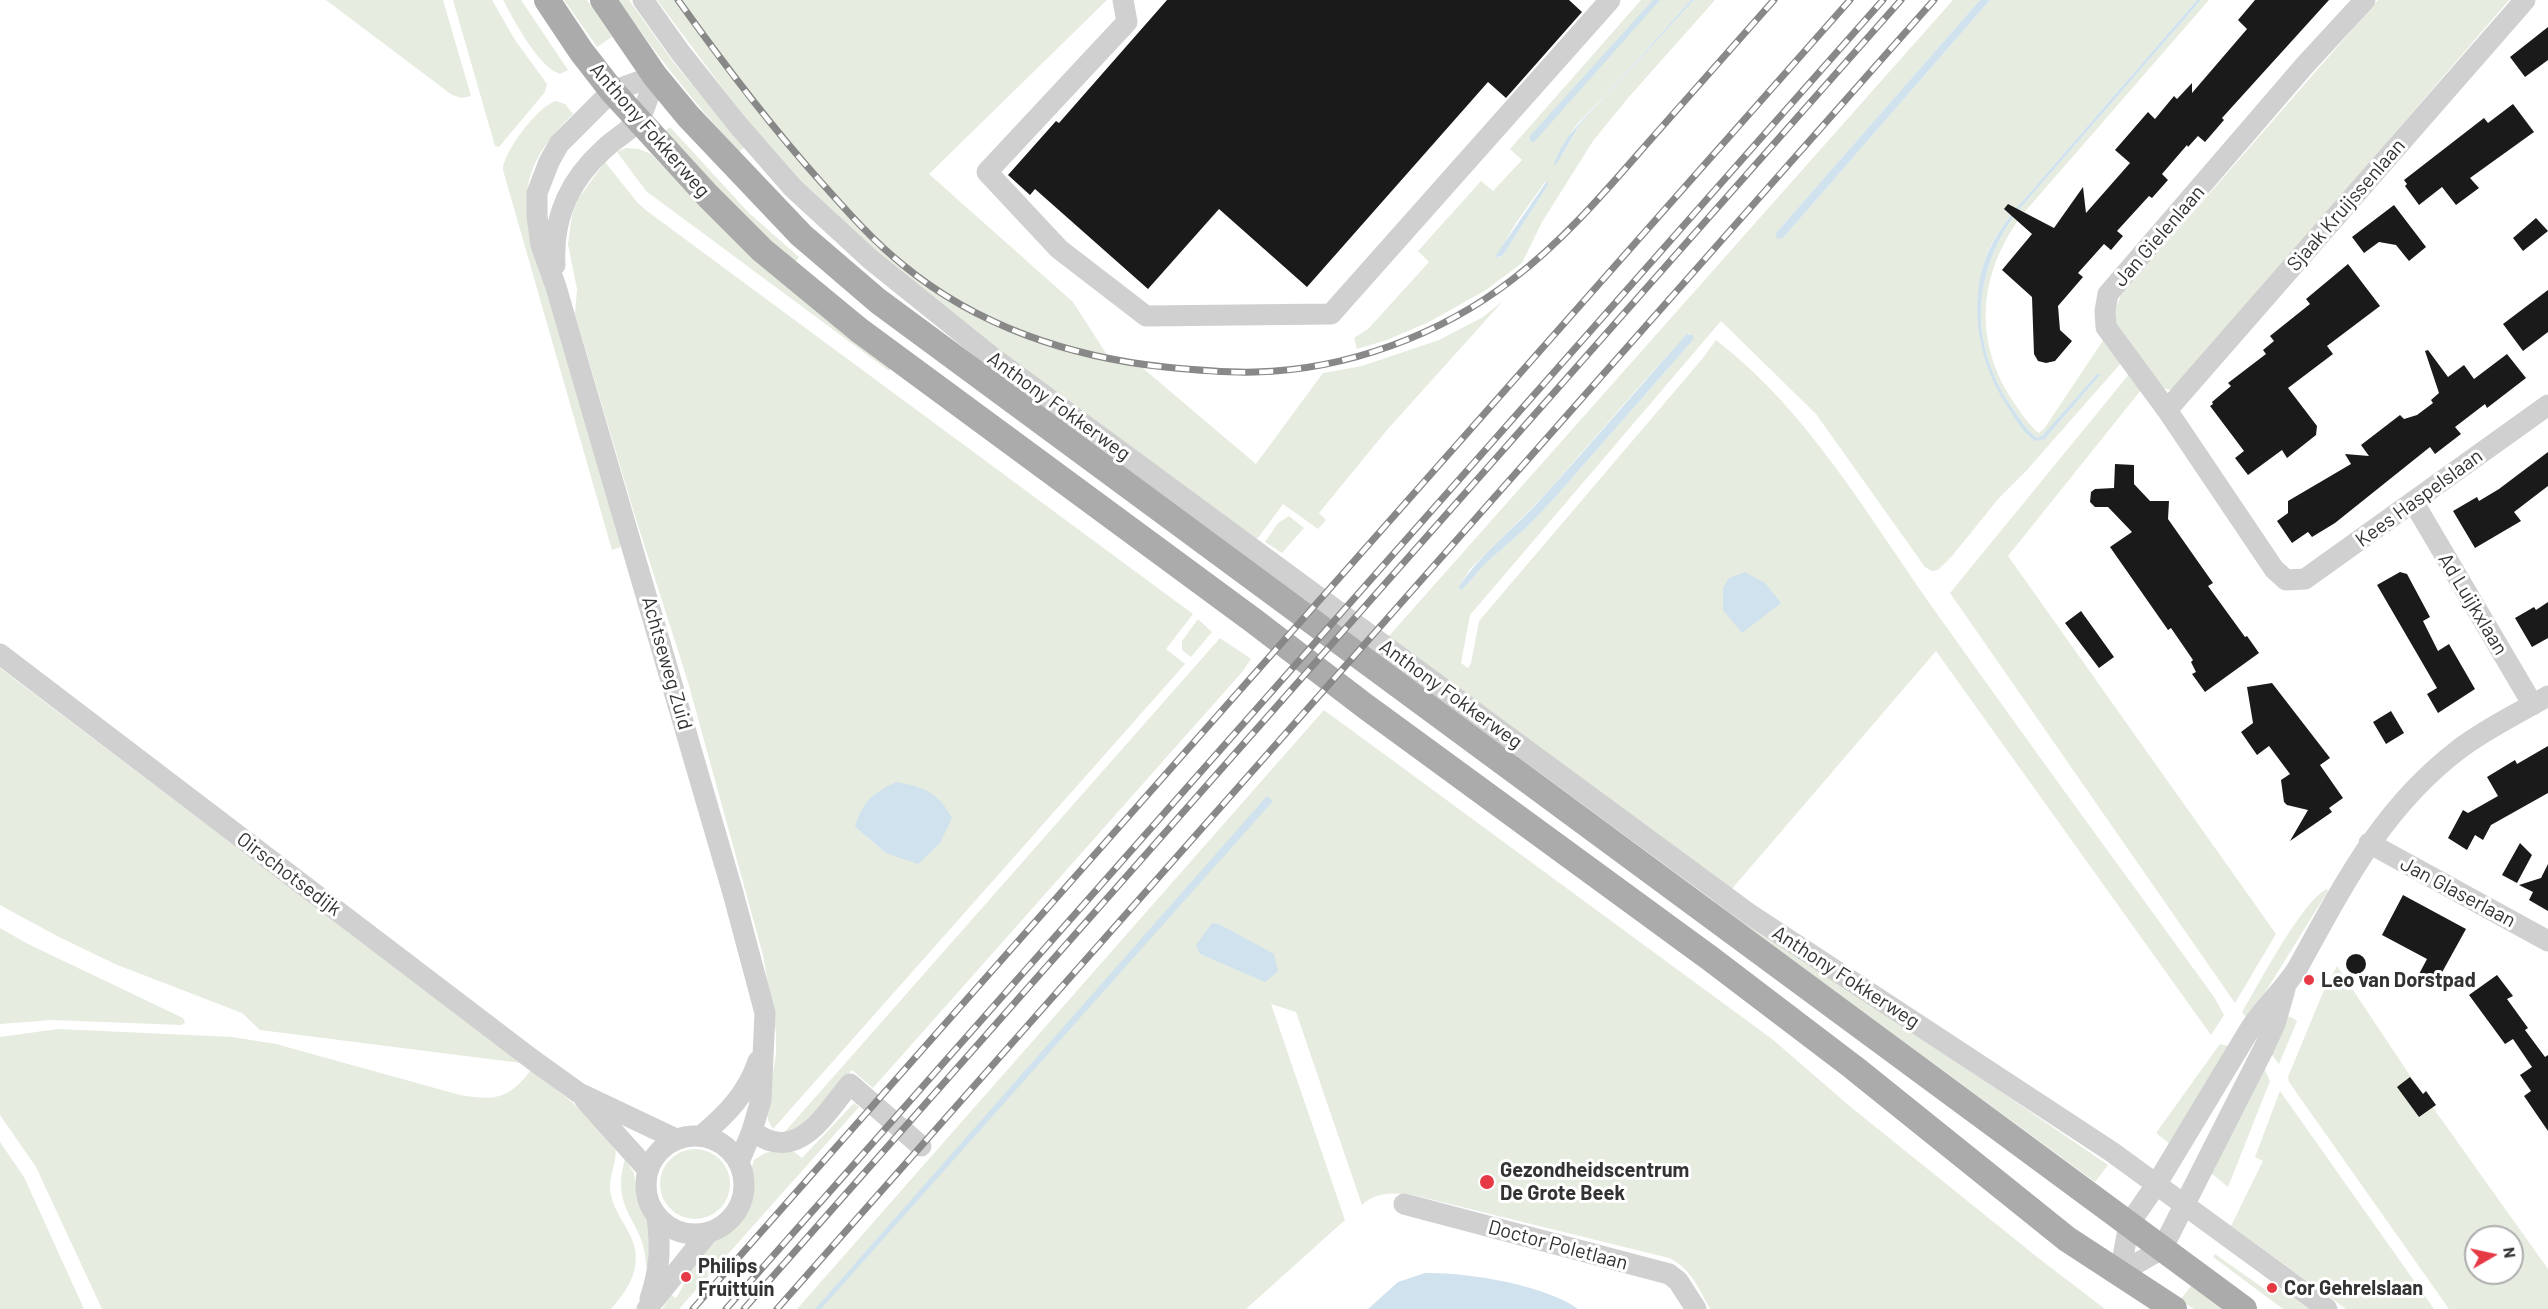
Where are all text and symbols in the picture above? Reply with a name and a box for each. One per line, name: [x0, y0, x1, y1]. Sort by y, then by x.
street label: Anthony Fokkerweg: [585, 58, 715, 202]
street label: Sjaak Kruijssenlaan: [2282, 134, 2410, 276]
street label: Jan Gielenlaan: [2108, 180, 2210, 292]
street label: Anthony Fokkerweg: [983, 346, 1135, 466]
street label: Kees Haspelslaan: [2351, 444, 2487, 552]
street label: Ad Luijkxlaan: [2433, 549, 2513, 659]
street label: Achtseweg Zuid: [637, 594, 697, 732]
street label: Anthony Fokkerweg: [1375, 634, 1527, 754]
street label: Oirschotsedijk: [232, 827, 346, 921]
street label: Jan Glaserlaan: [2396, 852, 2520, 932]
street label: Anthony Fokkerweg: [1768, 920, 1924, 1034]
place label: Leo van Dorstpad: [2321, 968, 2476, 992]
marker: Leo van Dorstpad: [2302, 973, 2316, 987]
place label: Gezondheidscentrum De Grote Beek: [1500, 1158, 1689, 1205]
marker: Gezondheidscentrum De Grote Beek: [1478, 1173, 1496, 1191]
street label: Doctor Poletlaan: [1486, 1215, 1630, 1275]
north arrow: [2464, 1225, 2524, 1285]
text: N: [2500, 1246, 2521, 1259]
place label: Philips Fruittuin: [698, 1254, 774, 1301]
marker: Philips Fruittuin: [679, 1270, 693, 1284]
place label: Cor Gehrelslaan: [2284, 1276, 2423, 1300]
marker: Cor Gehrelslaan: [2265, 1281, 2279, 1295]

